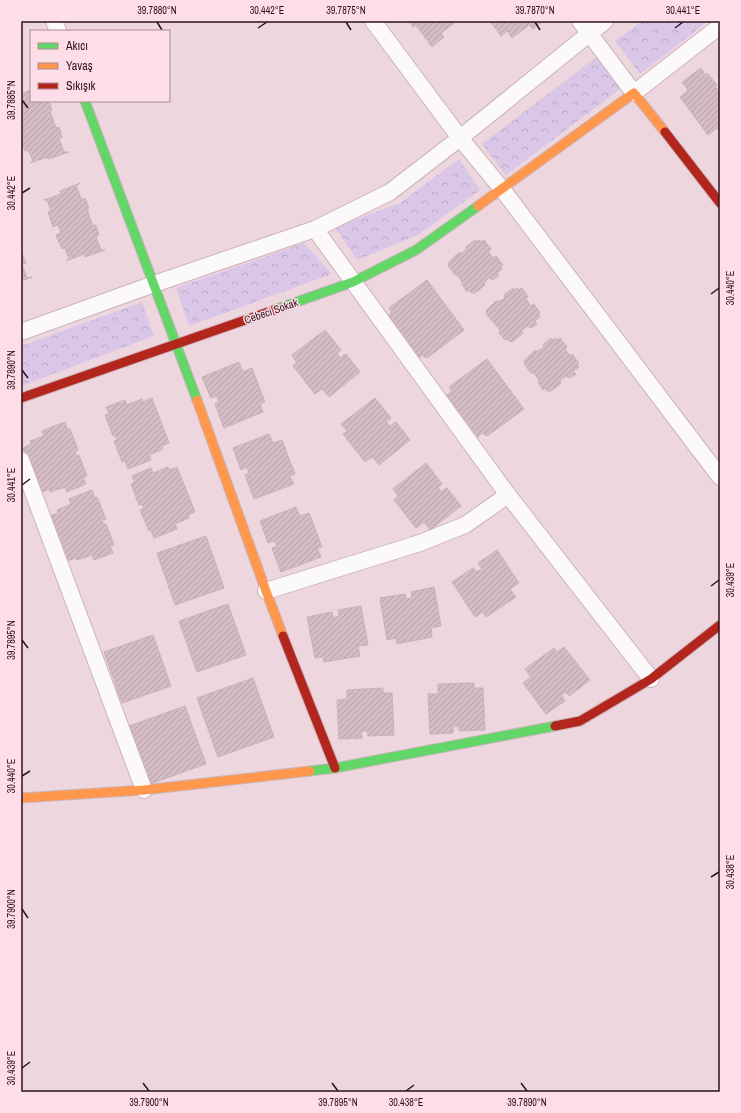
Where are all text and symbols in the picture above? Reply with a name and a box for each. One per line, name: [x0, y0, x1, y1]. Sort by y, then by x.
text: 39.7880°N: [137, 4, 177, 17]
text: 30.442°E: [250, 4, 284, 17]
text: 39.7875°N: [326, 4, 366, 17]
text: 39.7870°N: [515, 4, 555, 17]
text: 30.441°E: [666, 4, 700, 17]
legend: [30, 30, 170, 102]
text: Akıcı: [65, 38, 88, 54]
text: Yavaş: [66, 58, 93, 74]
text: Sıkışık: [66, 78, 96, 94]
text: 39.7885°N: [5, 80, 18, 120]
text: 30.442°E: [5, 176, 18, 210]
text: 30.440°E: [724, 271, 737, 305]
street label: Cebeci Sokak: [242, 295, 300, 327]
text: 39.7890°N: [5, 350, 18, 390]
text: 30.441°E: [5, 468, 18, 502]
text: 30.439°E: [724, 563, 737, 597]
text: 39.7895°N: [5, 620, 18, 660]
text: 30.440°E: [5, 759, 18, 793]
text: 30.438°E: [724, 855, 737, 889]
text: 39.7900°N: [5, 889, 18, 929]
text: 30.439°E: [5, 1051, 18, 1085]
text: 39.7900°N: [129, 1096, 169, 1109]
text: 39.7895°N: [318, 1096, 358, 1109]
text: 30.438°E: [389, 1096, 423, 1109]
text: 39.7890°N: [507, 1096, 547, 1109]

